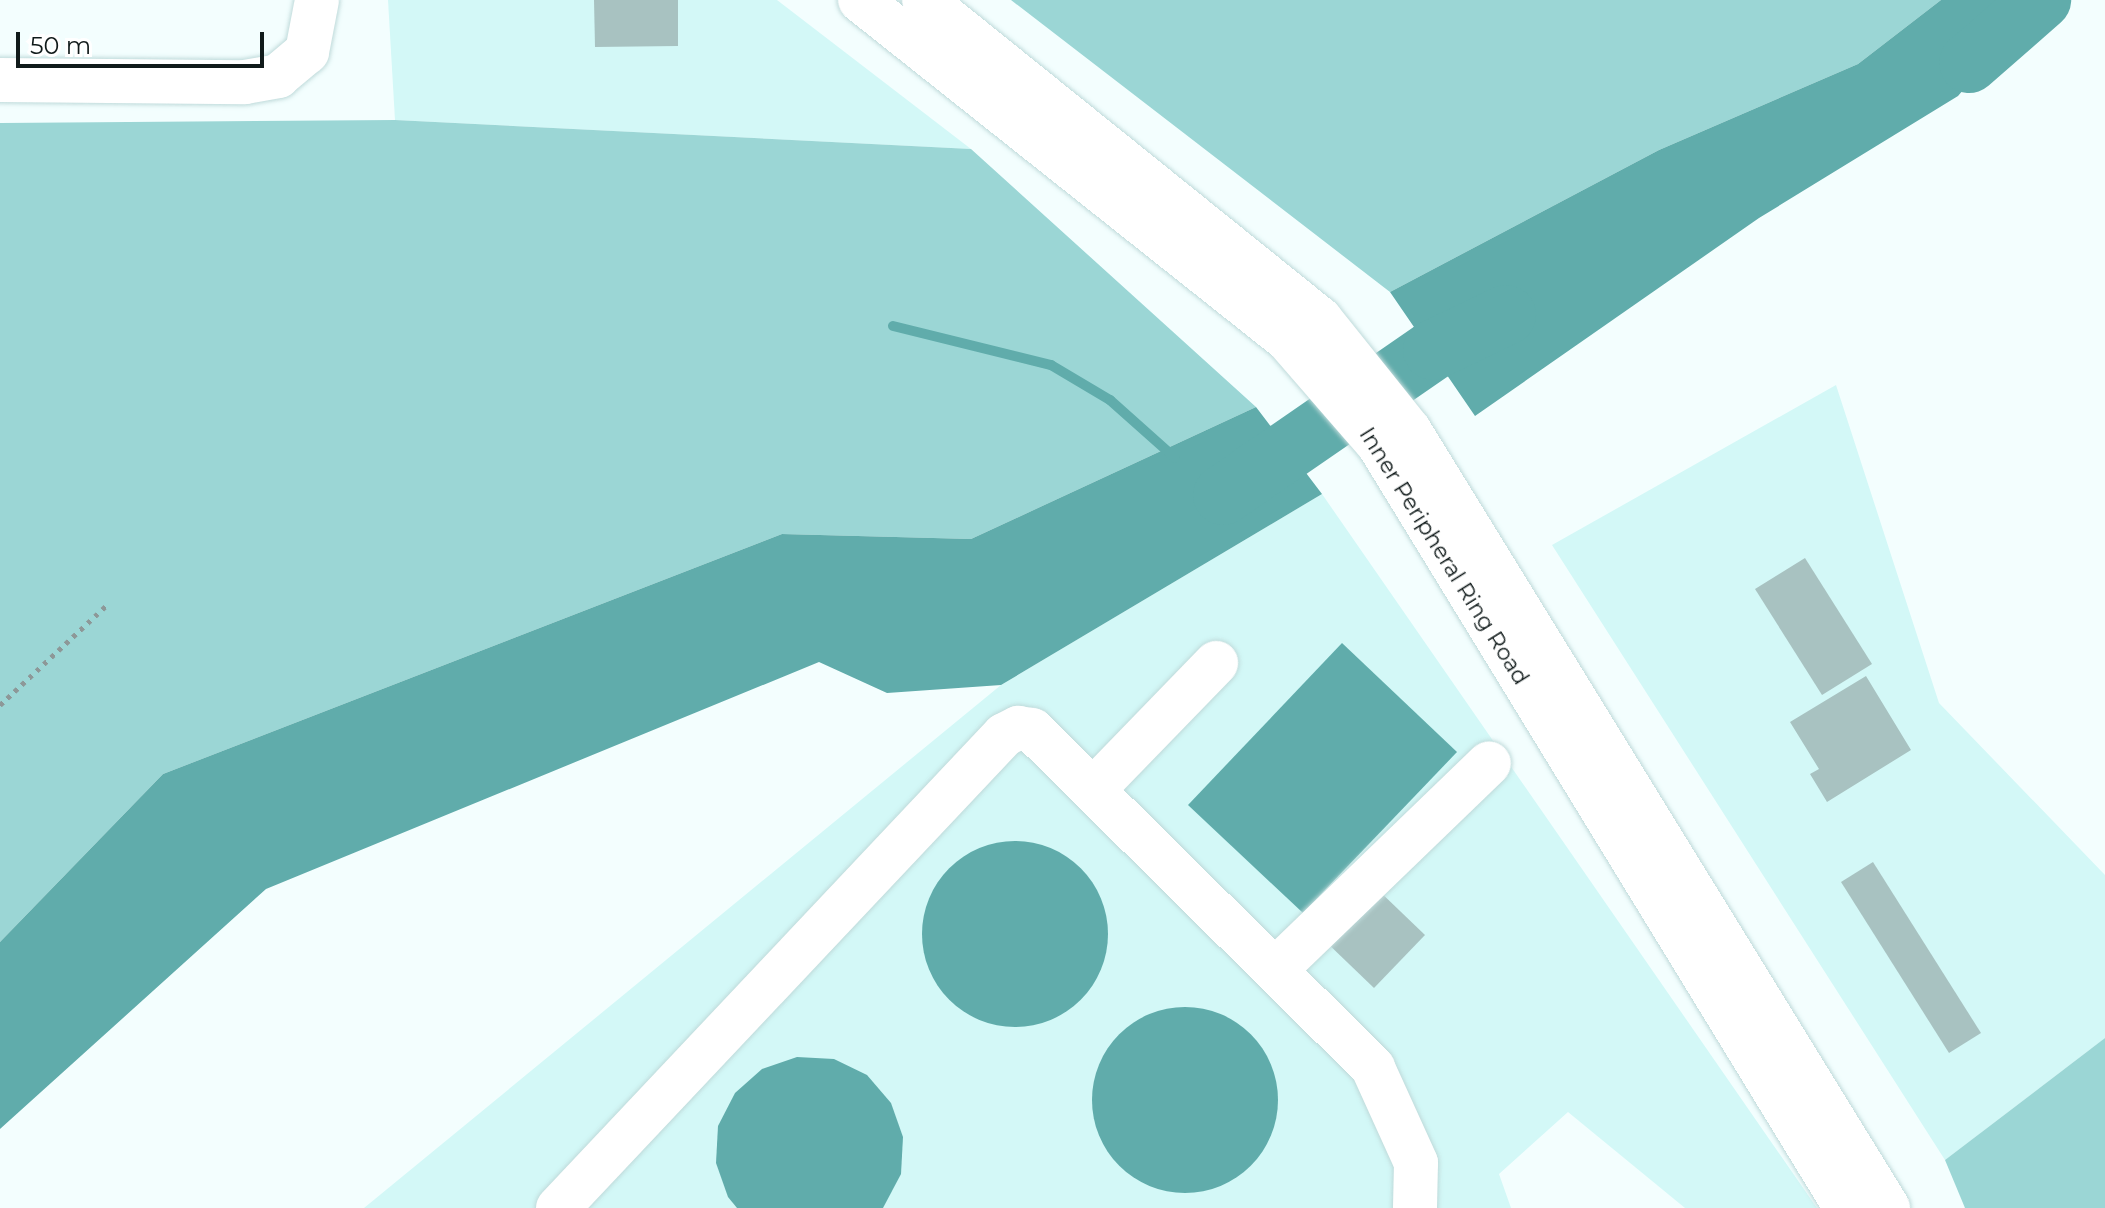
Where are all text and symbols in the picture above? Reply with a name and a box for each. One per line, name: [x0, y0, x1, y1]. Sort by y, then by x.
scale bar: [20, 16, 268, 66]
text: 50 m: [30, 31, 91, 60]
street label: Inner Peripheral Ring Road: [1354, 422, 1534, 690]

